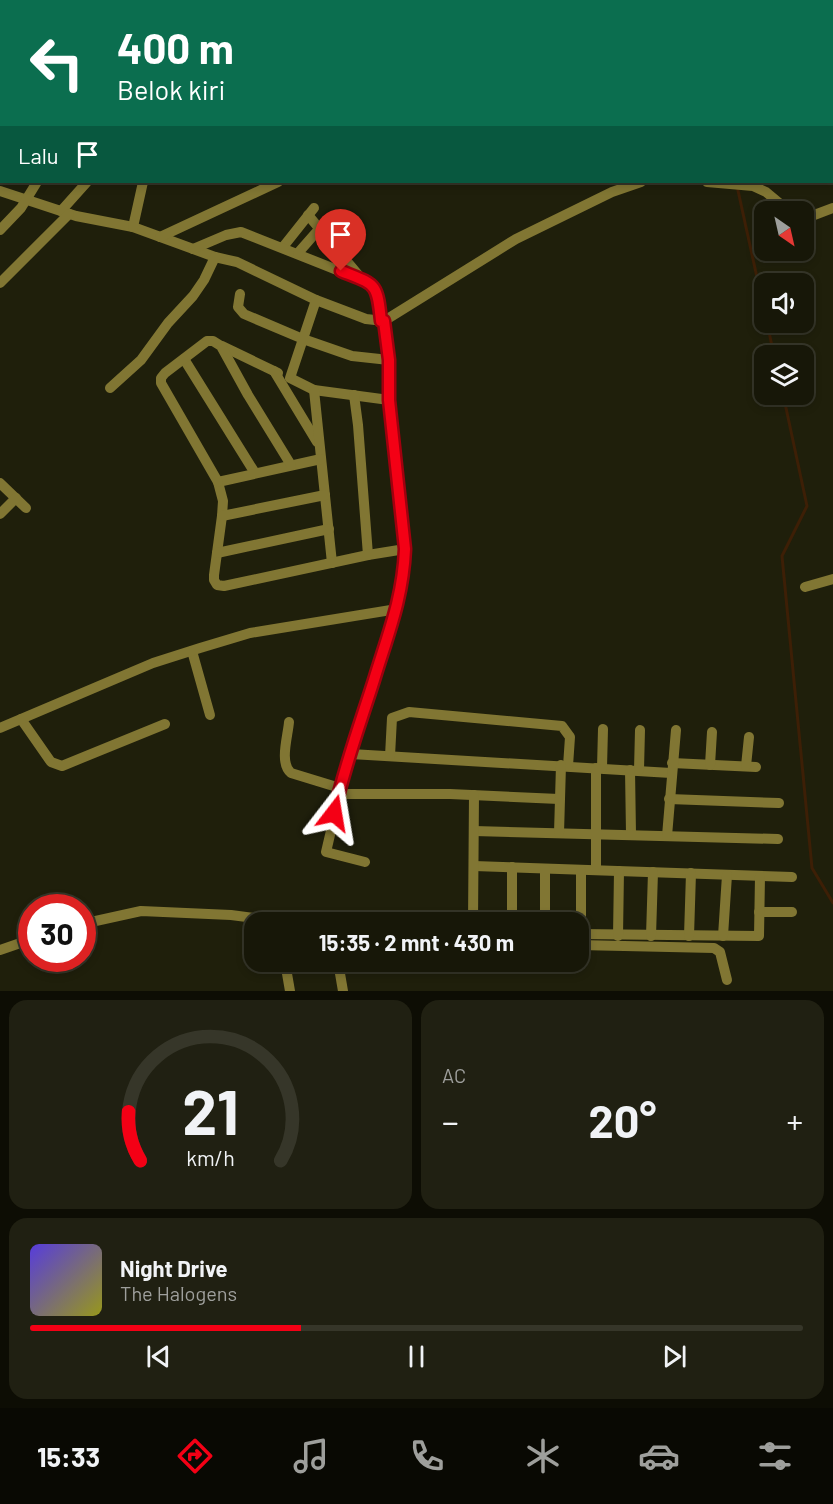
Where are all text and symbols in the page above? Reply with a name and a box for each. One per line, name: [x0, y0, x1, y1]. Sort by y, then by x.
text: 400 m: [117, 22, 234, 72]
icon: left: [18, 24, 96, 102]
text: Belok kiri: [117, 73, 225, 105]
icon: arrive: [71, 138, 104, 171]
text: Lalu: [18, 142, 59, 168]
north arrow: [754, 201, 814, 261]
map controls: [754, 201, 814, 405]
pin: [315, 209, 366, 271]
icon: arrive: [324, 218, 357, 251]
button: sound: [754, 273, 814, 333]
button: layers: [754, 345, 814, 405]
position arrow: [302, 781, 366, 845]
speed limit sign: 30: [18, 894, 96, 972]
text: 15:35 · 2 mnt · 430 m: [319, 929, 514, 955]
text: AC: [442, 1063, 466, 1087]
text: 21: [182, 1073, 239, 1147]
text: 20°: [589, 1093, 656, 1147]
text: −: [442, 1101, 459, 1141]
text: +: [787, 1101, 803, 1141]
text: km/h: [186, 1146, 235, 1171]
text: Night Drive: [120, 1255, 228, 1281]
text: The Halogens: [120, 1281, 237, 1305]
icon: previous: [142, 1340, 175, 1373]
icon: pause: [400, 1340, 433, 1373]
icon: next: [658, 1340, 691, 1373]
icon: directions: [174, 1435, 216, 1477]
icon: music: [290, 1435, 332, 1477]
icon: phone: [406, 1435, 448, 1477]
icon: climate: [522, 1435, 564, 1477]
icon: car: [638, 1435, 680, 1477]
icon: filters: [754, 1435, 796, 1477]
text: 15:33: [37, 1440, 100, 1472]

